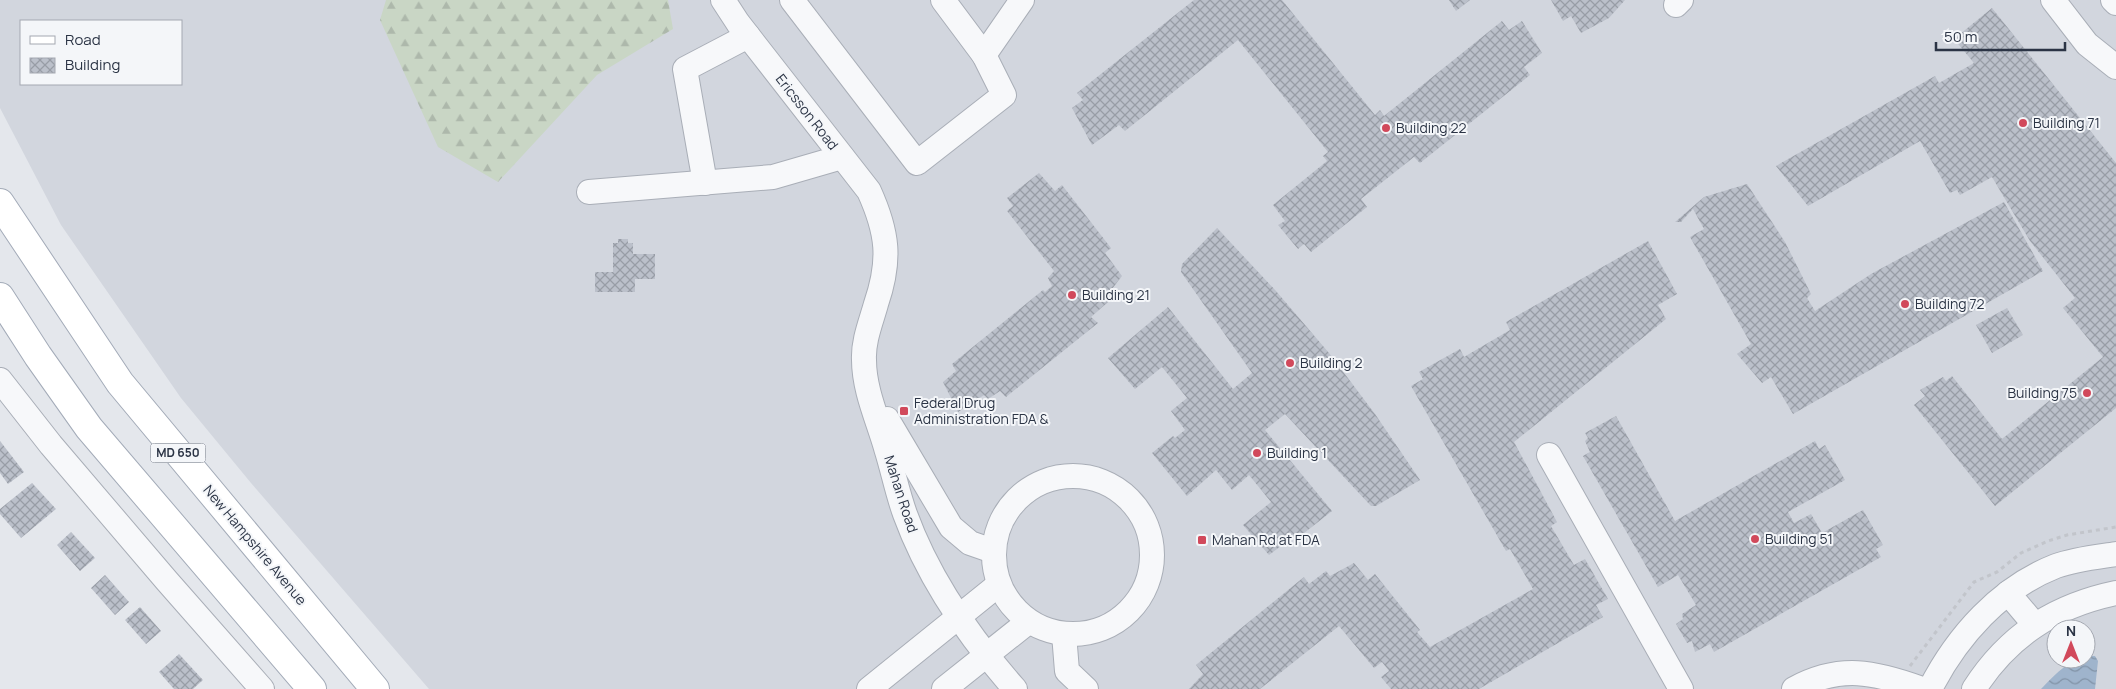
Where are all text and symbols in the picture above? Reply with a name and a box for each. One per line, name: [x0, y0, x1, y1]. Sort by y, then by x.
legend: [20, 20, 182, 85]
scale bar: [1936, 20, 2065, 52]
text: 50 m: [1944, 26, 1978, 47]
text: Road: [65, 29, 101, 50]
text: Building: [65, 54, 120, 75]
street label: Ericsson Road: [772, 70, 843, 154]
place label: Building 71: [2033, 113, 2100, 132]
marker: Building 71: [2017, 117, 2029, 129]
place label: Building 22: [1396, 118, 1466, 137]
marker: Building 22: [1380, 122, 1392, 134]
place label: Building 21: [1082, 285, 1150, 304]
marker: Building 21: [1066, 289, 1078, 301]
place label: Building 72: [1915, 294, 1984, 313]
marker: Building 72: [1899, 298, 1911, 310]
place label: Building 2: [1300, 353, 1362, 372]
marker: Building 2: [1284, 357, 1296, 369]
place label: Building 75: [2007, 383, 2077, 402]
marker: Building 75: [2081, 387, 2093, 399]
place label: Federal Drug Administration FDA &: [914, 393, 1049, 428]
marker: Federal Drug Administration FDA &: [898, 405, 910, 417]
road number: MD 650: [150, 443, 206, 462]
place label: Building 1: [1267, 443, 1327, 462]
marker: Building 1: [1251, 447, 1263, 459]
street label: Mahan Road: [880, 453, 923, 535]
street label: New Hampshire Avenue: [199, 481, 311, 609]
place label: Building 51: [1765, 529, 1833, 548]
place label: Mahan Rd at FDA: [1212, 530, 1320, 549]
marker: Building 51: [1749, 533, 1761, 545]
marker: Mahan Rd at FDA: [1196, 534, 1208, 546]
north arrow: [2046, 619, 2096, 669]
text: N: [2066, 621, 2076, 640]

